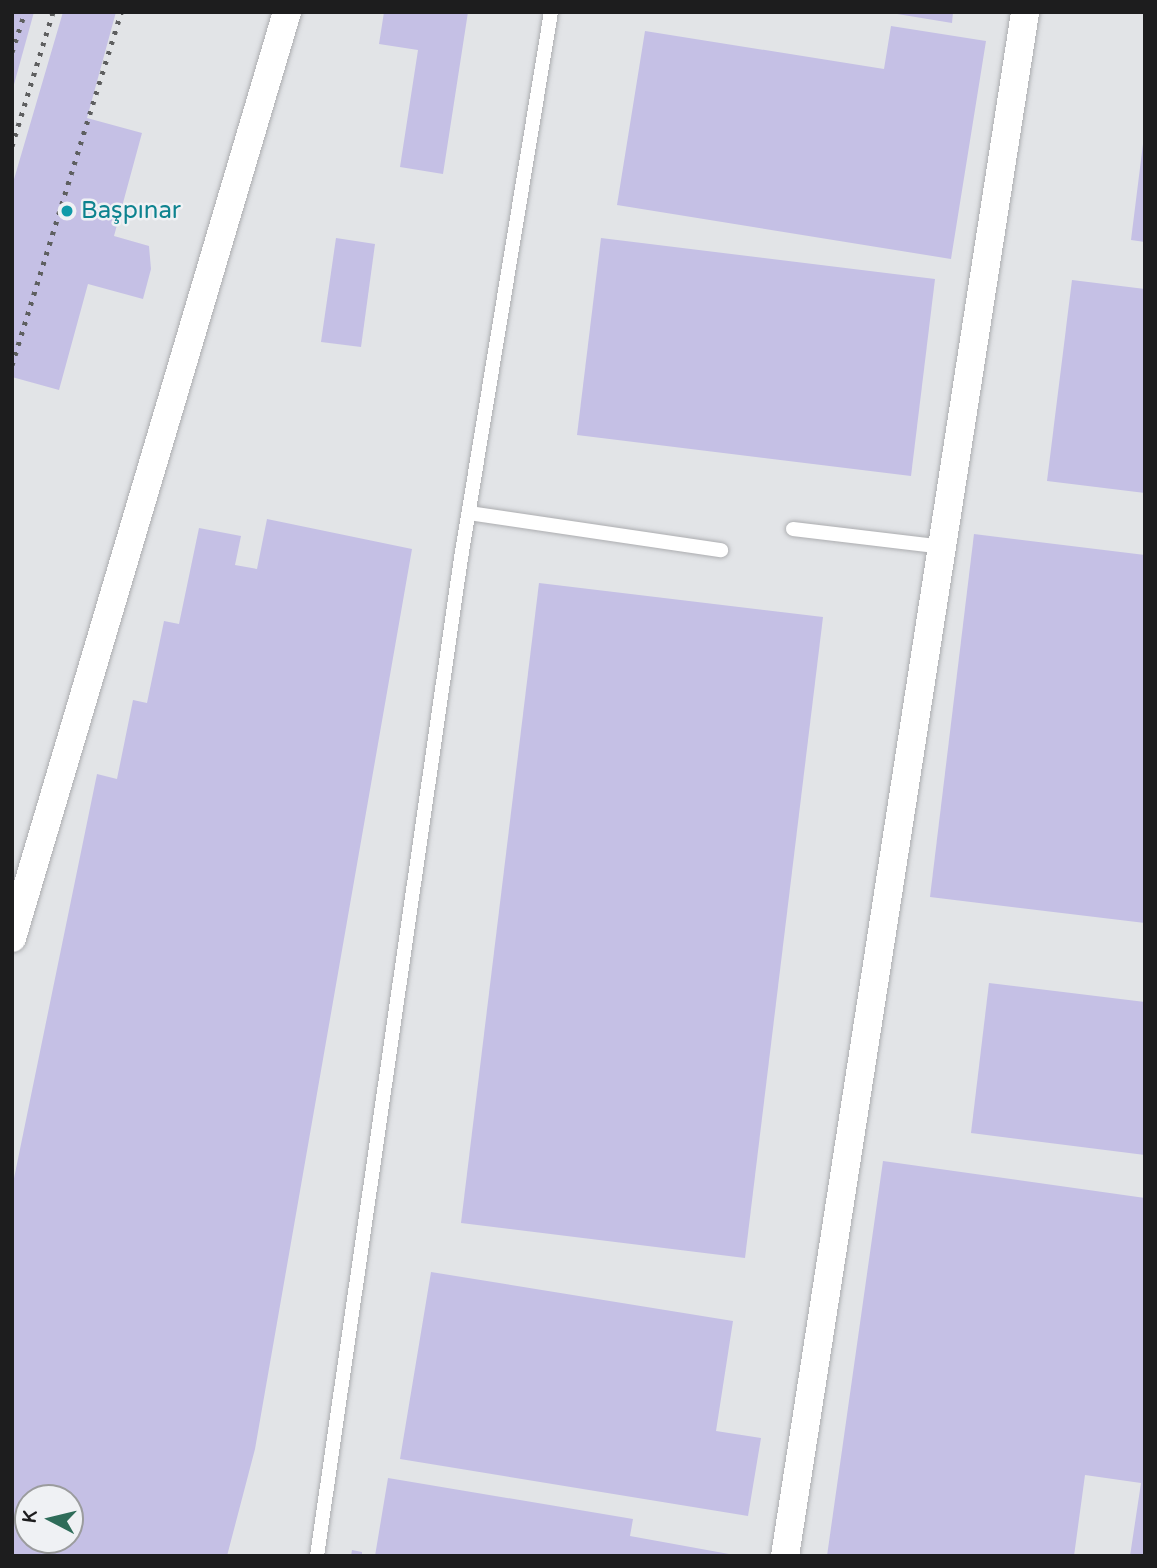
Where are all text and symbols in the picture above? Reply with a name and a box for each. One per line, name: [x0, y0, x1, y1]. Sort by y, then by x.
place label: Başpınar: [81, 197, 181, 225]
marker: Başpınar: [59, 203, 75, 219]
north arrow: [14, 1484, 84, 1554]
text: K: [18, 1509, 42, 1524]

